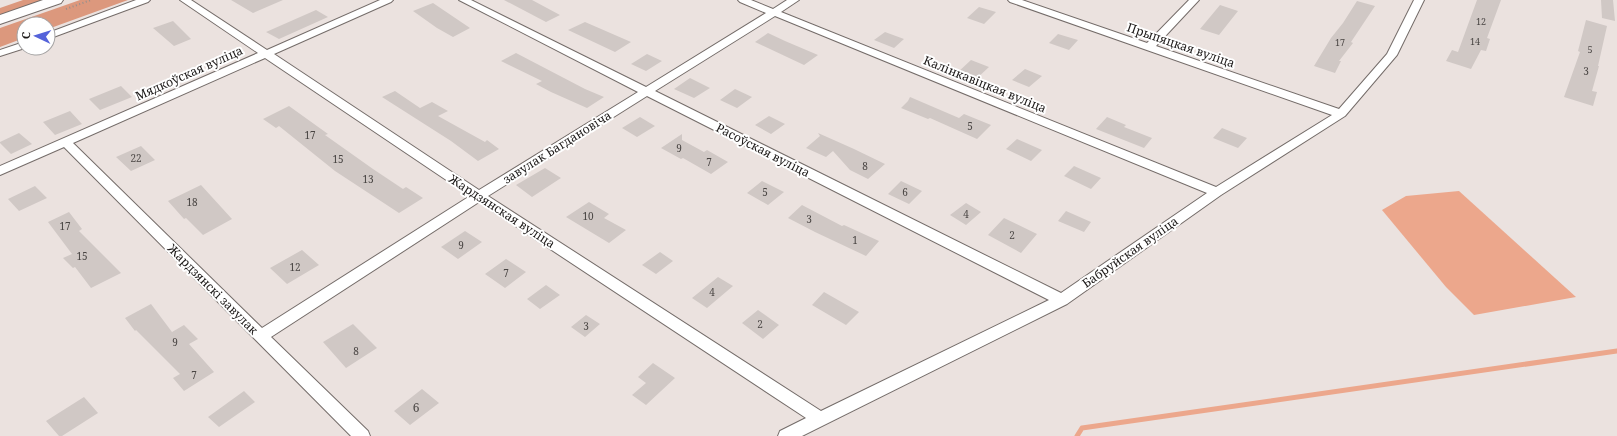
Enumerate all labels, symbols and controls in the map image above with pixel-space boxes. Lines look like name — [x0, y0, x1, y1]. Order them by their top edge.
house number: 12 — [1476, 15, 1486, 28]
north arrow — [16, 16, 56, 56]
street label: Прыпяцкая вуліца — [1125, 19, 1237, 72]
text: С — [18, 31, 33, 39]
house number: 14 — [1470, 35, 1480, 48]
house number: 17 — [1335, 36, 1345, 49]
street label: Мядкоўская вуліца — [133, 42, 246, 104]
house number: 5 — [1587, 43, 1593, 56]
street label: Калінкавіцкая вуліца — [921, 52, 1049, 116]
house number: 3 — [1583, 64, 1589, 78]
street label: завулак Багдановіча — [500, 107, 615, 187]
street label: Расоўская вуліца — [713, 119, 813, 181]
house number: 5 — [967, 119, 973, 133]
house number: 17 — [304, 128, 316, 142]
house number: 9 — [676, 141, 682, 155]
house number: 22 — [130, 151, 142, 165]
house number: 15 — [332, 152, 344, 166]
house number: 7 — [706, 155, 712, 169]
house number: 8 — [862, 159, 868, 173]
street label: Жардзянская вуліца — [445, 170, 559, 252]
house number: 13 — [362, 172, 374, 186]
house number: 5 — [762, 185, 768, 199]
house number: 6 — [902, 185, 908, 199]
house number: 18 — [186, 195, 198, 209]
house number: 4 — [963, 207, 969, 221]
house number: 10 — [582, 209, 594, 223]
house number: 3 — [806, 212, 812, 226]
street label: Бабруйская вуліца — [1079, 212, 1181, 292]
house number: 17 — [59, 219, 71, 233]
house number: 2 — [1009, 228, 1015, 242]
house number: 1 — [852, 233, 858, 247]
house number: 9 — [458, 238, 464, 252]
street label: Жардзянскі завулак — [163, 239, 263, 339]
house number: 15 — [76, 249, 88, 263]
house number: 12 — [289, 260, 301, 274]
house number: 7 — [503, 266, 509, 280]
house number: 4 — [709, 285, 715, 299]
house number: 2 — [757, 317, 763, 331]
house number: 3 — [583, 319, 589, 333]
house number: 9 — [172, 335, 178, 349]
house number: 8 — [353, 344, 359, 358]
house number: 7 — [191, 368, 197, 382]
house number: 6 — [413, 399, 420, 416]

